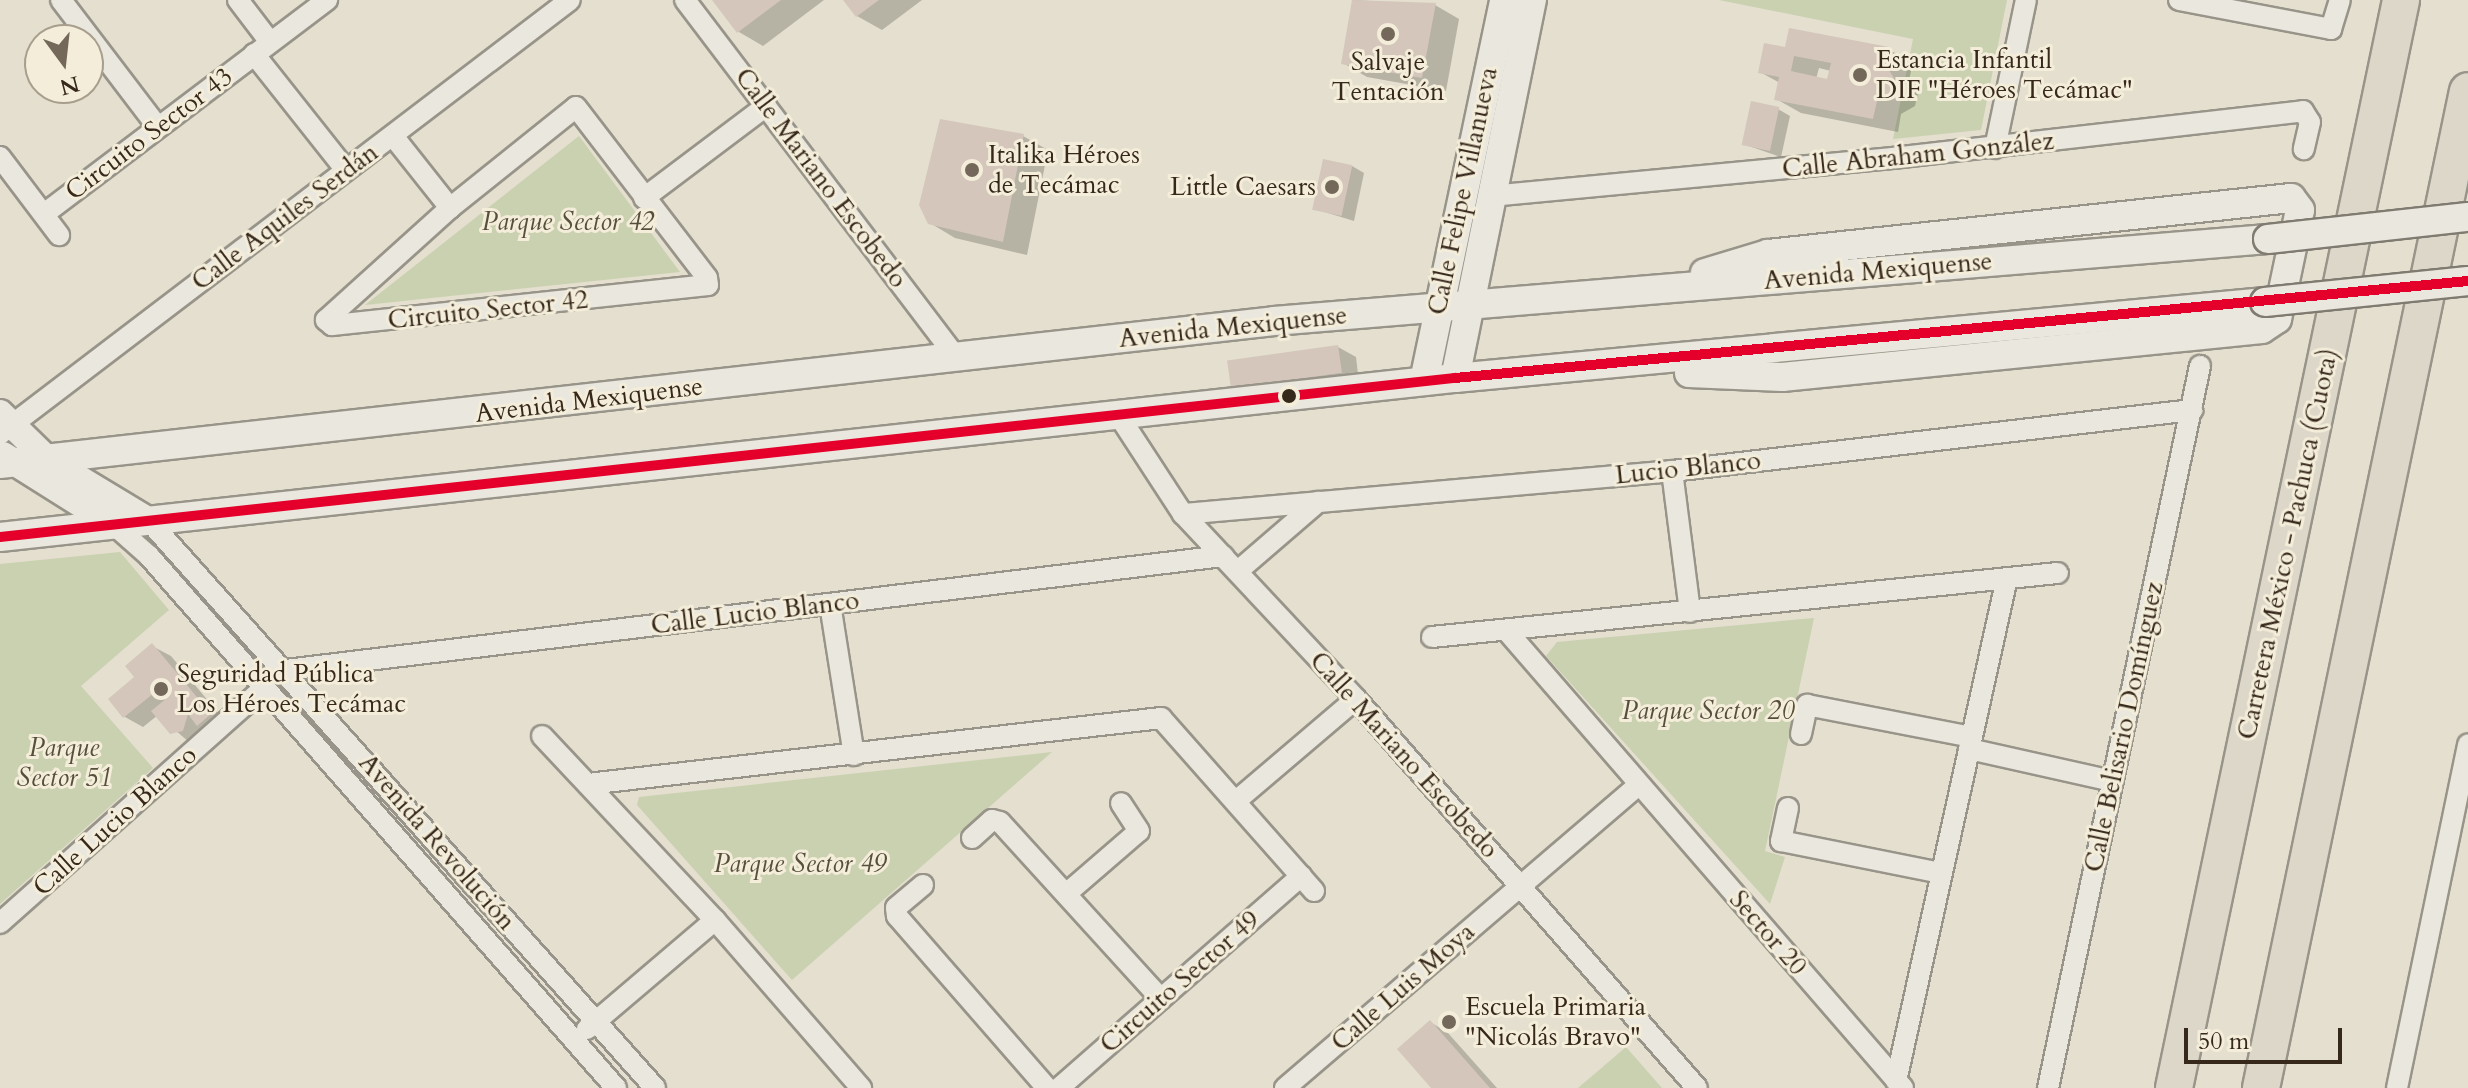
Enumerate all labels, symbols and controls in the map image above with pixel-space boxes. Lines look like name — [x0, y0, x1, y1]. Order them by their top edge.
north arrow — [24, 24, 104, 104]
marker: Salvaje Tentación — [1379, 25, 1397, 43]
place label: Estancia Infantil DIF "Héroes Tecámac" — [1876, 44, 2133, 106]
place label: Salvaje Tentación — [1331, 46, 1445, 108]
street label: Circuito Sector 43 — [59, 61, 239, 207]
street label: Calle Mariano Escobedo — [728, 62, 914, 294]
street label: Calle Felipe Villanueva — [1421, 64, 1505, 318]
marker: Estancia Infantil DIF "Héroes Tecámac" — [1851, 66, 1869, 84]
text: N — [57, 68, 83, 102]
street label: Calle Abraham González — [1781, 125, 2055, 185]
street label: Calle Aquiles Serdán — [186, 137, 384, 297]
place label: Italika Héroes de Tecámac — [988, 139, 1140, 200]
marker: Italika Héroes de Tecámac — [963, 161, 981, 179]
place label: Little Caesars — [1170, 171, 1316, 203]
marker: Little Caesars — [1323, 178, 1341, 196]
park label: Parque Sector 42 — [482, 206, 654, 238]
street label: Avenida Mexiquense — [1762, 245, 1994, 297]
street label: Circuito Sector 42 — [386, 284, 590, 336]
street label: Avenida Mexiquense — [1117, 299, 1349, 355]
street label: Carretera México - Pachuca (Cuota) — [2231, 346, 2345, 742]
street label: Avenida Mexiquense — [473, 371, 705, 429]
unlabelled marker — [1281, 388, 1297, 404]
street label: Lucio Blanco — [1614, 445, 1762, 491]
street label: Calle Belisario Domínguez — [2078, 579, 2170, 875]
street label: Calle Lucio Blanco — [649, 585, 861, 641]
street label: Calle Mariano Escobedo — [1303, 645, 1505, 865]
place label: Seguridad Pública Los Héroes Tecámac — [177, 658, 406, 720]
marker: Seguridad Pública Los Héroes Tecámac — [152, 680, 170, 698]
park label: Parque Sector 20 — [1622, 695, 1794, 727]
park label: Parque Sector 51 — [17, 732, 111, 794]
street label: Calle Lucio Blanco — [27, 739, 203, 903]
street label: Avenida Revolución — [352, 747, 522, 937]
park label: Parque Sector 49 — [714, 848, 886, 880]
street label: Sector 20 — [1723, 884, 1813, 982]
street label: Circuito Sector 49 — [1094, 904, 1266, 1060]
street label: Calle Luis Moya — [1325, 916, 1481, 1058]
place label: Escuela Primaria "Nicolás Bravo" — [1465, 991, 1646, 1052]
scale bar — [2188, 1012, 2346, 1062]
marker: Escuela Primaria "Nicolás Bravo" — [1440, 1013, 1458, 1031]
text: 50 m — [2198, 1025, 2249, 1058]

